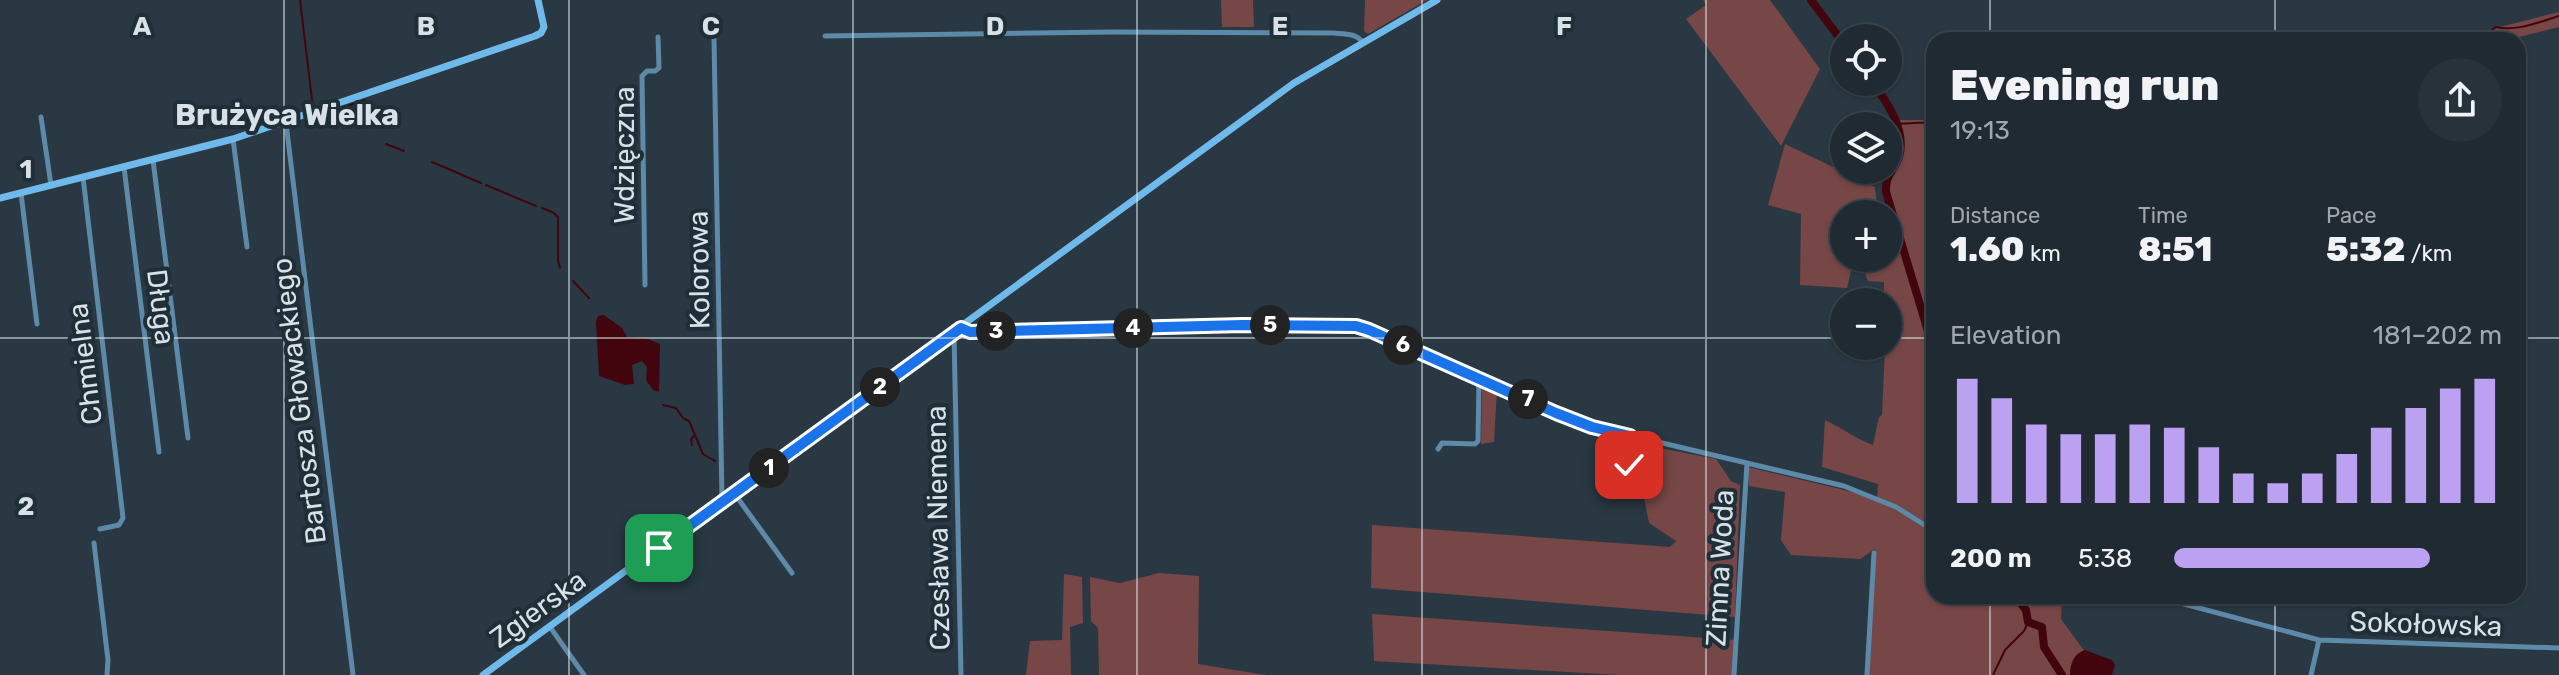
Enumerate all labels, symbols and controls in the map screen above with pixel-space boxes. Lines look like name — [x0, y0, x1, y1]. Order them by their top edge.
text: A — [133, 11, 152, 42]
text: B — [417, 11, 435, 42]
text: C — [702, 11, 720, 42]
text: D — [986, 11, 1004, 42]
text: E — [1272, 11, 1288, 42]
text: F — [1556, 11, 1572, 42]
map controls — [1830, 24, 1902, 360]
button: locate — [1830, 24, 1902, 96]
button: share — [2418, 58, 2502, 142]
text: Evening run — [1950, 59, 2219, 111]
street label: Wdzięczna — [608, 86, 641, 224]
district label: Brużyca Wielka — [175, 97, 399, 133]
button: layers — [1830, 112, 1902, 184]
text: 19:13 — [1950, 115, 2010, 146]
text: 1 — [20, 154, 32, 185]
button: + — [1830, 200, 1902, 272]
text: Distance — [1950, 202, 2040, 229]
text: Time — [2138, 202, 2188, 229]
text: Pace — [2326, 202, 2377, 229]
street label: Kolorowa — [681, 210, 717, 330]
text: 1.60 — [1950, 229, 2025, 270]
text: 8:51 — [2138, 229, 2213, 270]
text: 5:32 — [2326, 229, 2405, 270]
text: km — [2025, 240, 2061, 267]
text: /km — [2405, 240, 2452, 267]
street label: Bartosza Głowackiego — [265, 256, 333, 546]
street label: Długa — [140, 267, 182, 347]
button: − — [1830, 288, 1902, 360]
street label: Chmielna — [61, 301, 109, 427]
pin: 5 — [1250, 305, 1290, 345]
pin: 4 — [1113, 308, 1153, 348]
pin: 3 — [976, 311, 1016, 351]
text: 5 — [1263, 311, 1277, 338]
text: 4 — [1125, 314, 1141, 341]
text: 3 — [989, 317, 1003, 344]
text: Elevation — [1950, 320, 2061, 351]
text: 181–202 m — [2373, 320, 2502, 351]
pin: 6 — [1383, 325, 1423, 365]
text: 6 — [1396, 331, 1410, 358]
pin: 2 — [860, 367, 900, 407]
text: 2 — [873, 373, 887, 400]
pin: 7 — [1508, 379, 1548, 419]
text: 7 — [1522, 385, 1534, 412]
street label: Czesława Niemena — [919, 405, 957, 651]
pin — [1595, 431, 1663, 499]
icon: check — [1607, 443, 1651, 487]
pin: 1 — [749, 448, 789, 488]
text: 1 — [764, 454, 774, 481]
street label: Zimna Woda — [1699, 489, 1741, 647]
text: 2 — [18, 491, 34, 522]
pin — [625, 514, 693, 582]
icon: arrive — [637, 526, 681, 570]
text: 200 m — [1950, 543, 2032, 574]
text: 5:38 — [2078, 543, 2132, 574]
street label: Zgierska — [484, 563, 592, 655]
street label: Sokołowska — [2349, 605, 2503, 643]

